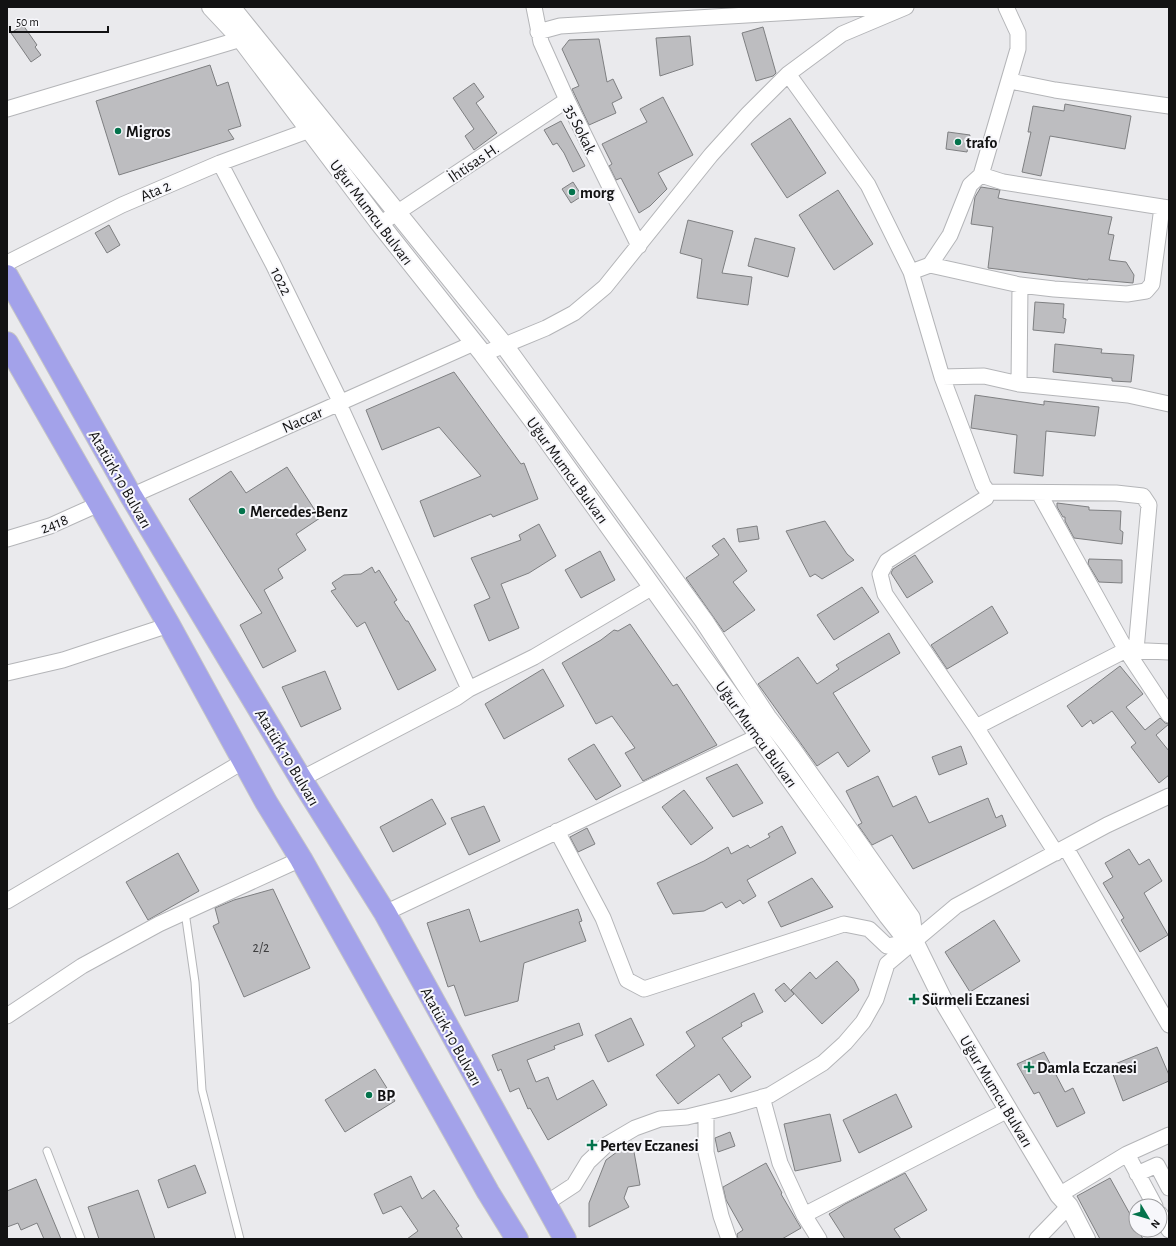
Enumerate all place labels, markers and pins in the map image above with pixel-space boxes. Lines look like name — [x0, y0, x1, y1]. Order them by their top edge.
place label: Migros — [126, 124, 171, 140]
marker: Migros — [113, 126, 123, 136]
place label: trafo — [966, 135, 997, 151]
marker: trafo — [953, 137, 963, 147]
place label: morg — [580, 185, 615, 201]
marker: morg — [567, 187, 577, 197]
place label: Mercedes-Benz — [250, 504, 348, 520]
marker: Mercedes-Benz — [237, 506, 247, 516]
place label: Sürmeli Eczanesi — [922, 992, 1030, 1008]
marker: Sürmeli Eczanesi — [909, 994, 919, 1004]
place label: Damla Eczanesi — [1037, 1060, 1137, 1076]
marker: Damla Eczanesi — [1024, 1062, 1034, 1072]
place label: BP — [377, 1088, 395, 1104]
marker: BP — [364, 1090, 374, 1100]
place label: Pertev Eczanesi — [600, 1138, 699, 1154]
marker: Pertev Eczanesi — [587, 1140, 597, 1150]

